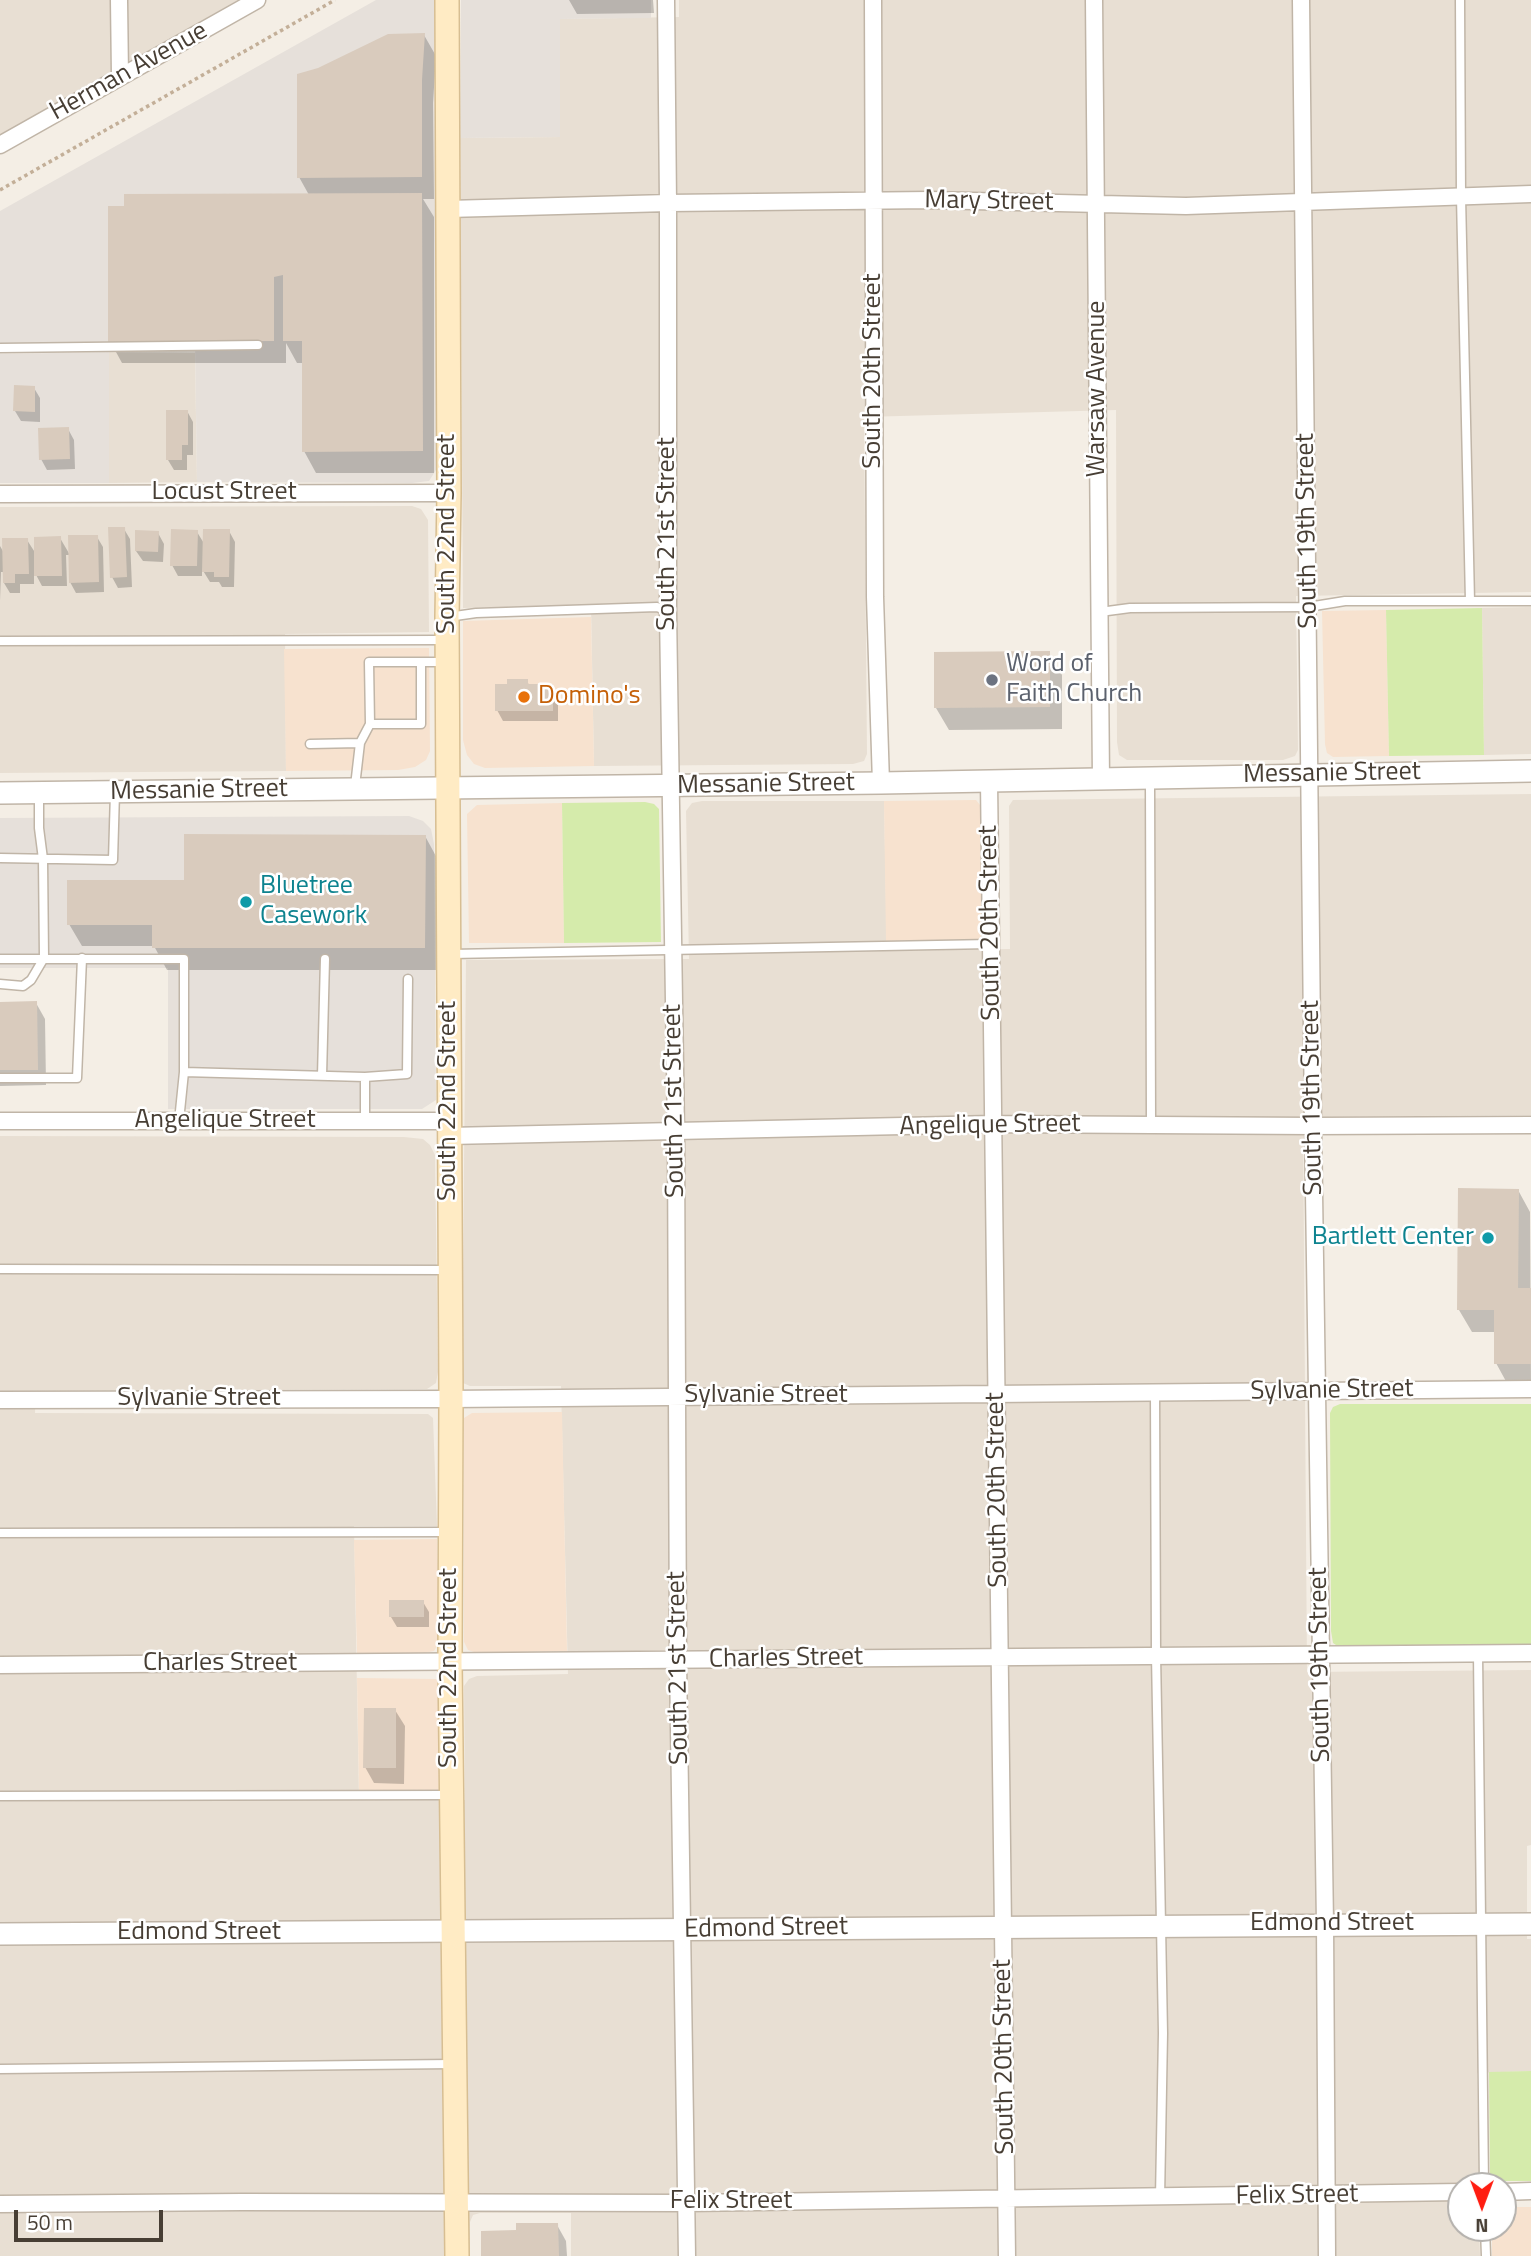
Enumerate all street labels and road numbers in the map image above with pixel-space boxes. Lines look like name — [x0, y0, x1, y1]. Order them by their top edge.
street label: Herman Avenue — [45, 16, 213, 128]
street label: Mary Street — [924, 185, 1054, 219]
street label: South 20th Street — [858, 273, 890, 469]
street label: Warsaw Avenue — [1082, 301, 1114, 477]
street label: South 19th Street — [1291, 433, 1325, 629]
street label: South 22nd Street — [432, 434, 464, 634]
street label: South 21st Street — [652, 437, 684, 631]
street label: Locust Street — [151, 477, 297, 509]
street label: Messanie Street — [1243, 757, 1421, 791]
street label: Messanie Street — [677, 768, 855, 802]
street label: Messanie Street — [110, 774, 288, 808]
street label: South 20th Street — [974, 825, 1008, 1021]
street label: South 19th Street — [1296, 1000, 1330, 1196]
street label: South 22nd Street — [433, 1001, 465, 1201]
street label: South 21st Street — [658, 1004, 692, 1198]
street label: Angelique Street — [134, 1105, 316, 1137]
street label: Angelique Street — [899, 1109, 1081, 1143]
street label: Sylvanie Street — [1250, 1374, 1414, 1408]
street label: Sylvanie Street — [684, 1380, 848, 1412]
street label: Sylvanie Street — [117, 1383, 281, 1415]
street label: South 20th Street — [981, 1392, 1015, 1588]
street label: South 19th Street — [1304, 1567, 1338, 1763]
street label: South 22nd Street — [434, 1568, 466, 1768]
street label: South 21st Street — [662, 1571, 696, 1765]
street label: Charles Street — [709, 1642, 863, 1676]
street label: Charles Street — [143, 1648, 297, 1680]
street label: Edmond Street — [1250, 1908, 1414, 1940]
street label: Edmond Street — [684, 1912, 848, 1946]
street label: Edmond Street — [117, 1917, 281, 1949]
street label: South 20th Street — [988, 1959, 1022, 2155]
street label: Felix Street — [1235, 2179, 1359, 2213]
street label: Felix Street — [670, 2186, 792, 2218]

